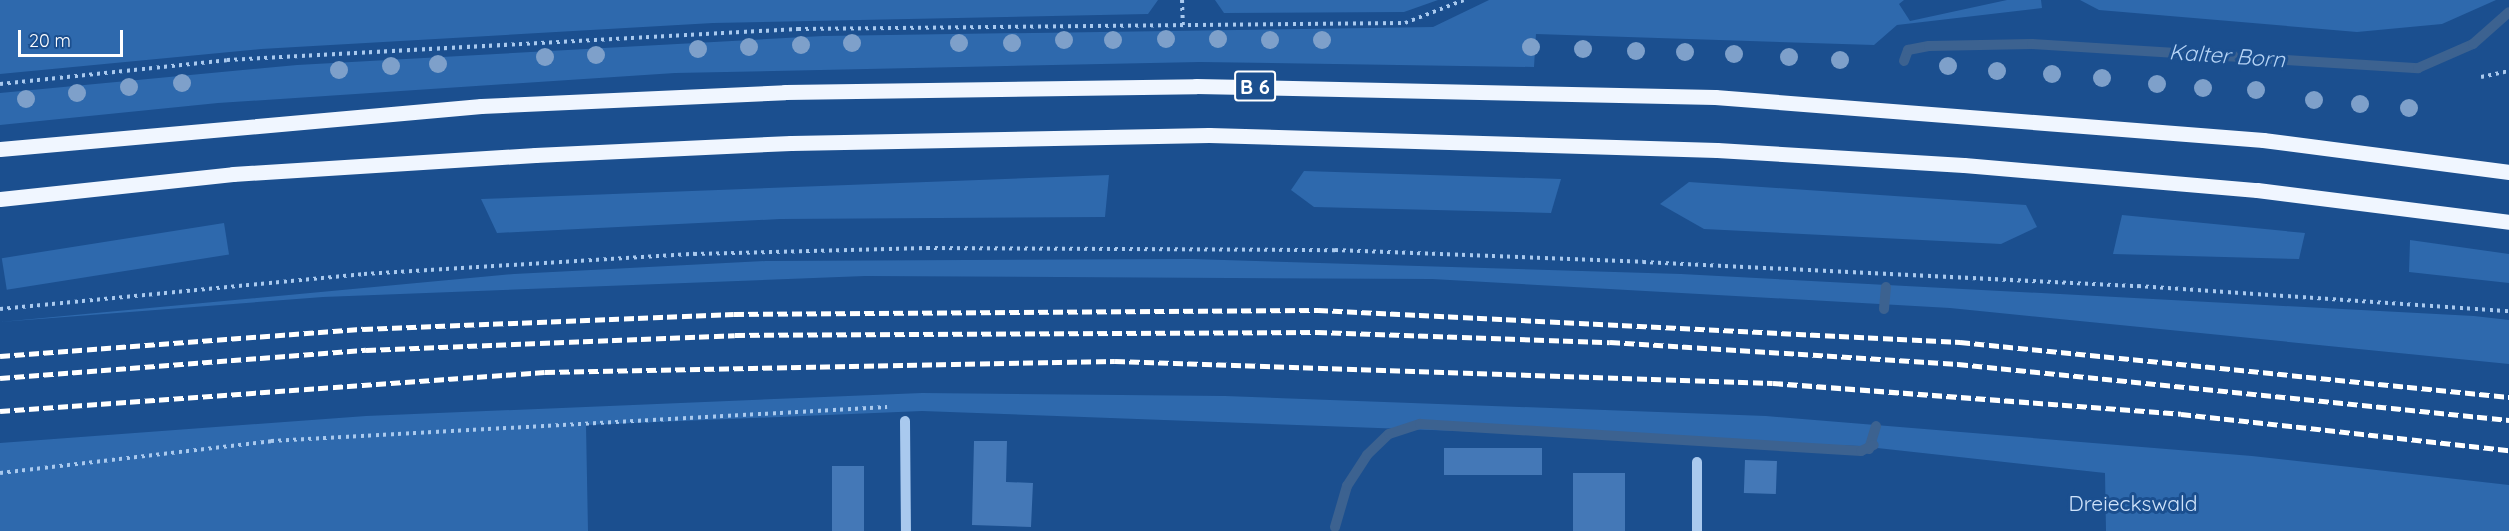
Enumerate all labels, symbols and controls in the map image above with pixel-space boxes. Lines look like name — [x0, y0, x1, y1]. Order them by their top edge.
scale bar — [21, 18, 126, 56]
text: 20 m — [29, 29, 71, 52]
water label: Kalter Born — [2168, 39, 2286, 73]
road number: B 6 — [1234, 69, 1276, 103]
park label: Dreieckswald — [2069, 490, 2197, 516]

